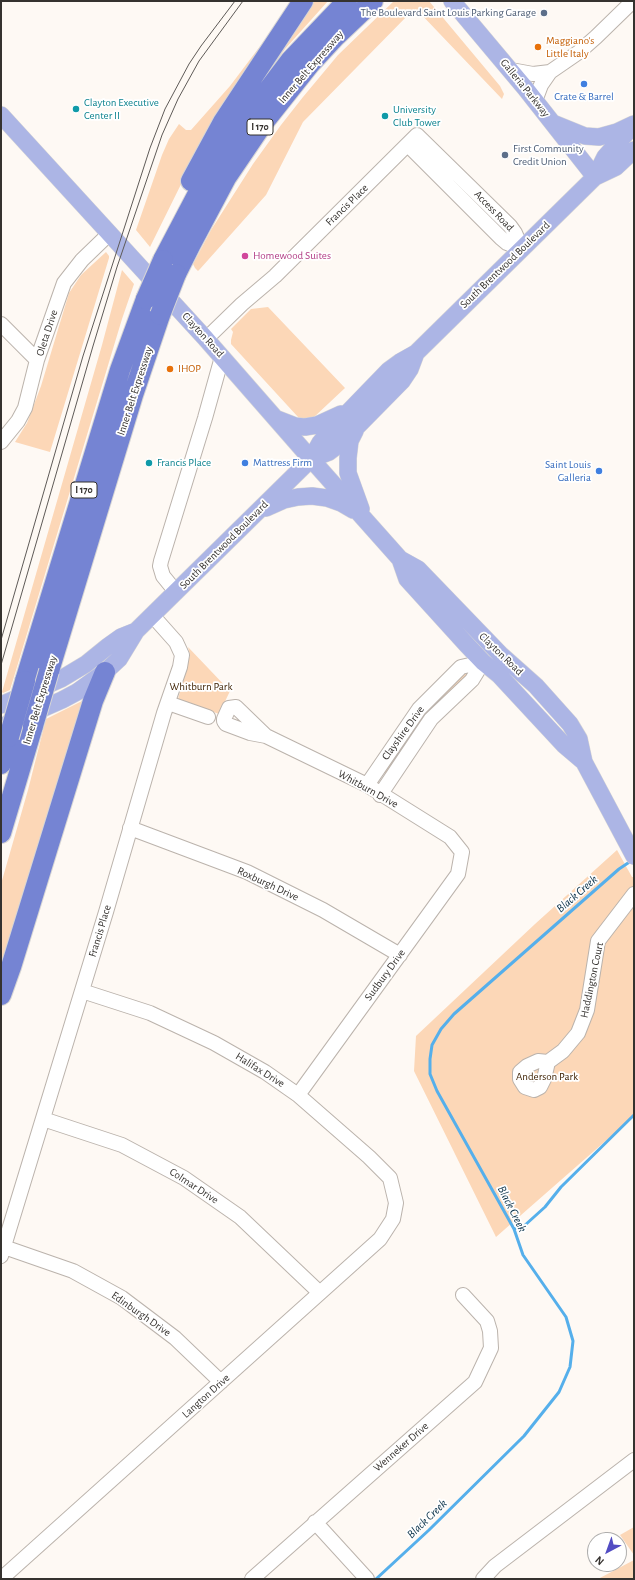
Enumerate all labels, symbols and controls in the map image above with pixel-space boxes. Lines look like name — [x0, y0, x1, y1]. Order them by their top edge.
place label: The Boulevard Saint Louis Parking Garage — [360, 6, 536, 20]
marker: The Boulevard Saint Louis Parking Garage — [539, 8, 549, 18]
street label: Inner Belt Expressway — [276, 28, 346, 106]
place label: Maggiano's Little Italy — [546, 34, 594, 60]
marker: Maggiano's Little Italy — [533, 42, 543, 52]
street label: Galleria Parkway — [498, 56, 552, 120]
marker: Crate & Barrel — [579, 79, 589, 89]
place label: Crate & Barrel — [554, 90, 614, 104]
place label: Clayton Executive Center II — [84, 96, 159, 122]
place label: University Club Tower — [393, 103, 440, 129]
marker: Clayton Executive Center II — [71, 104, 81, 114]
marker: University Club Tower — [380, 111, 390, 121]
road number: I 170 — [247, 119, 273, 135]
place label: First Community Credit Union — [513, 142, 584, 168]
marker: First Community Credit Union — [500, 150, 510, 160]
street label: Francis Place — [323, 181, 371, 229]
street label: Access Road — [471, 188, 517, 234]
street label: South Brentwood Boulevard — [457, 219, 553, 311]
place label: Homewood Suites — [253, 249, 331, 263]
marker: Homewood Suites — [240, 251, 250, 261]
street label: Oleta Drive — [33, 308, 61, 358]
street label: Clayton Road — [179, 310, 227, 360]
street label: Inner Belt Expressway — [114, 345, 156, 437]
place label: IHOP — [178, 362, 201, 376]
marker: IHOP — [165, 364, 175, 374]
place label: Francis Place — [157, 456, 211, 470]
place label: Mattress Firm — [253, 456, 312, 470]
marker: Francis Place — [144, 458, 154, 468]
marker: Mattress Firm — [240, 458, 250, 468]
place label: Saint Louis Galleria — [545, 458, 591, 484]
marker: Saint Louis Galleria — [594, 466, 604, 476]
road number: I 170 — [71, 482, 97, 498]
street label: South Brentwood Boulevard — [177, 498, 271, 592]
street label: Clayton Road — [476, 630, 526, 678]
street label: Inner Belt Expressway — [20, 654, 60, 746]
park label: Whitburn Park — [170, 680, 232, 694]
street label: Clayshire Drive — [379, 703, 427, 763]
street label: Whitburn Drive — [336, 767, 400, 811]
street label: Roxburgh Drive — [235, 864, 301, 904]
water label: Black Creek — [553, 872, 601, 916]
street label: Francis Place — [86, 903, 114, 959]
street label: Haddington Court — [578, 941, 606, 1019]
street label: Sudbury Drive — [362, 947, 408, 1003]
street label: Halifax Drive — [233, 1050, 287, 1090]
park label: Anderson Park — [516, 1070, 578, 1084]
street label: Colmar Drive — [167, 1165, 221, 1207]
water label: Black Creek — [494, 1183, 530, 1235]
street label: Edinburgh Drive — [109, 1289, 173, 1339]
street label: Langton Drive — [179, 1371, 233, 1421]
street label: Wenneker Drive — [371, 1419, 431, 1475]
water label: Black Creek — [404, 1496, 450, 1542]
north arrow — [587, 1532, 627, 1572]
text: N — [593, 1554, 606, 1567]

